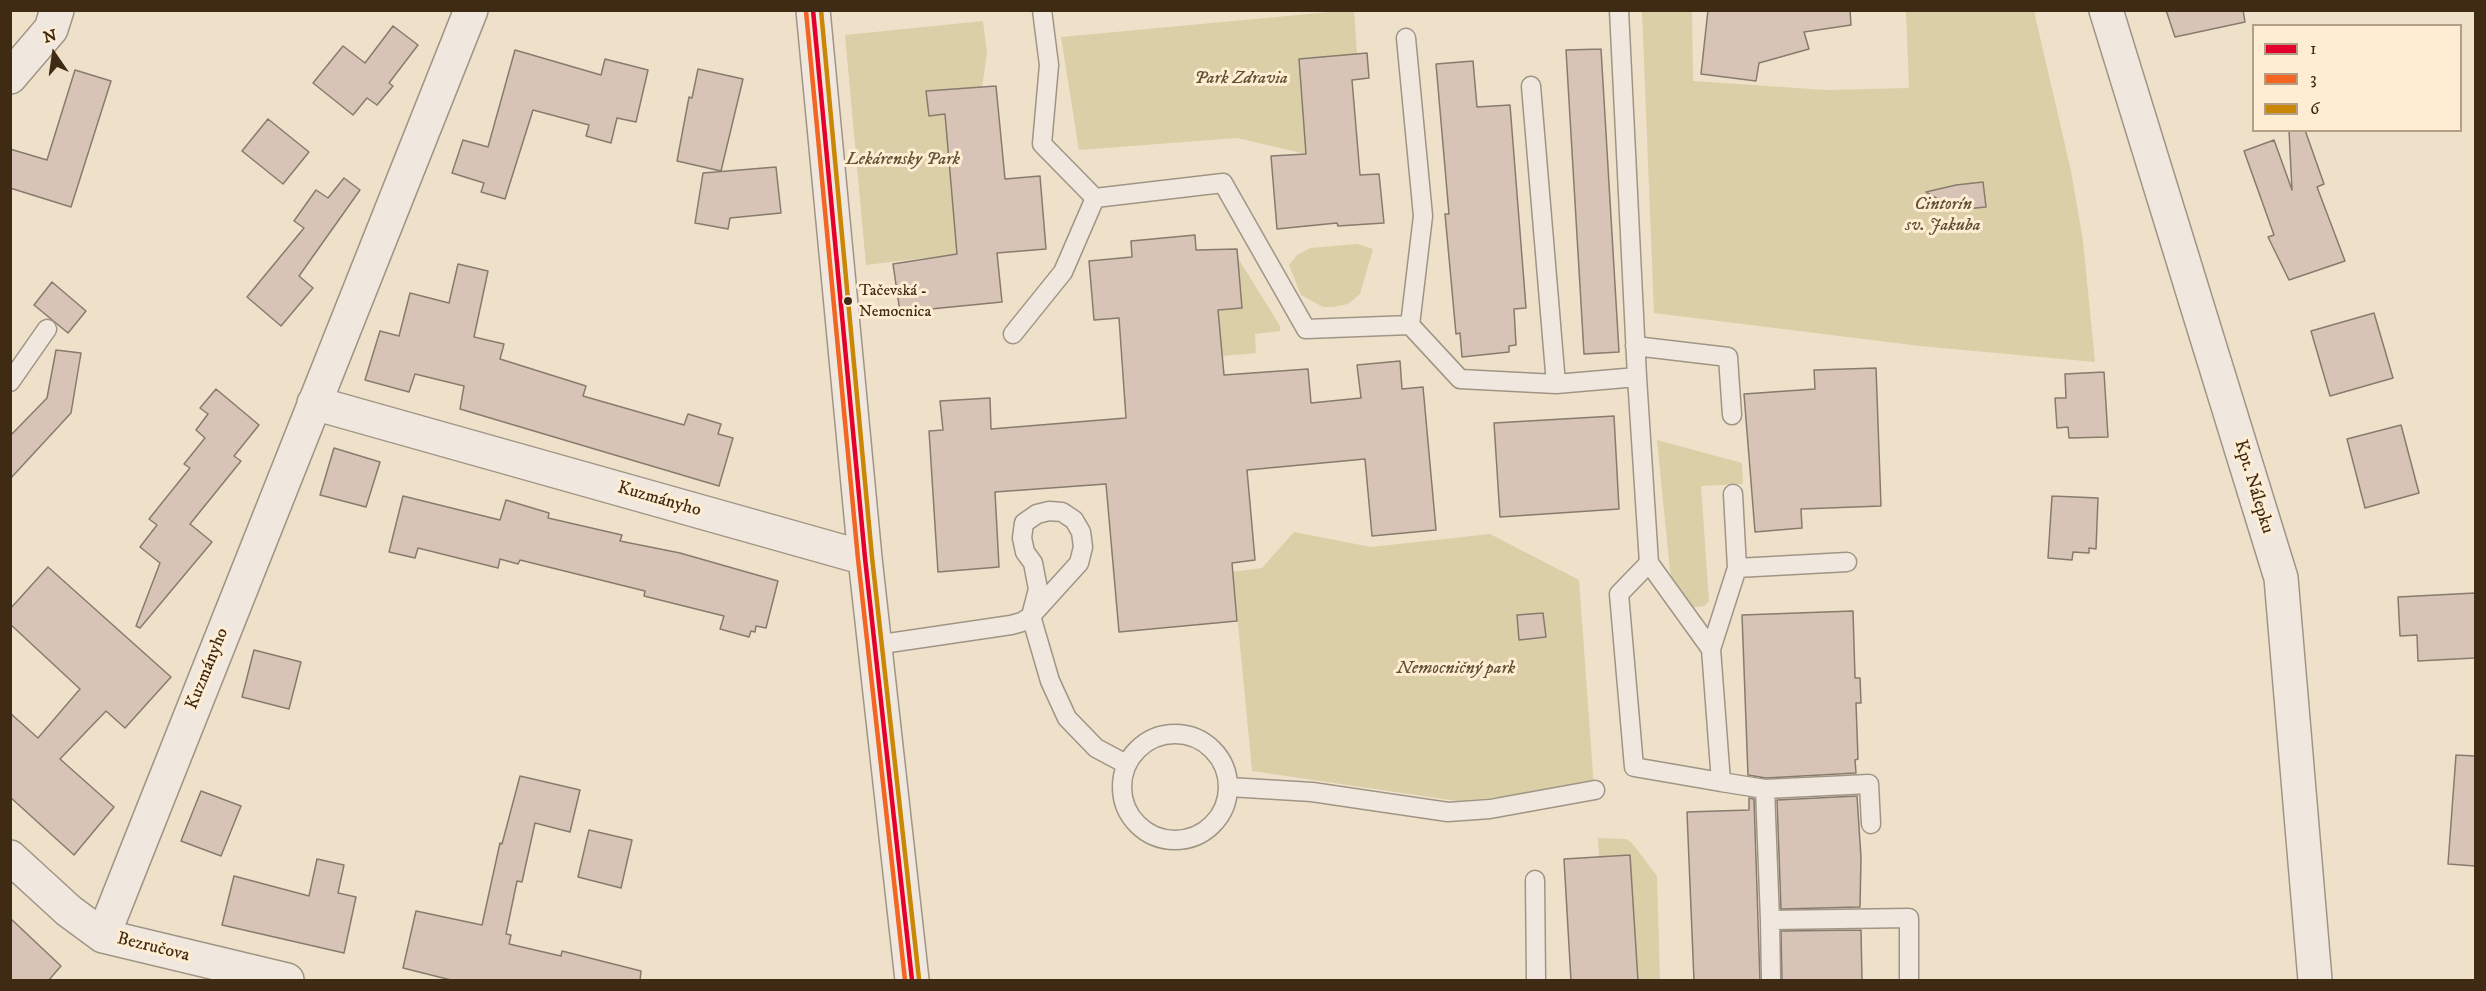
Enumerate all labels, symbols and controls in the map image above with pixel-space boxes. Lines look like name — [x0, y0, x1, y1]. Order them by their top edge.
north arrow — [24, 24, 84, 84]
legend — [2252, 24, 2462, 132]
text: N — [41, 25, 59, 48]
text: 1 — [2310, 38, 2317, 60]
park label: Park Zdravia — [1194, 68, 1288, 90]
text: 3 — [2310, 68, 2317, 90]
text: 6 — [2310, 98, 2319, 120]
park label: Lekárensky Park — [846, 149, 960, 171]
park label: Cintorín sv. Jakuba — [1906, 194, 1980, 236]
place label: Tačevská - Nemocnica — [859, 282, 931, 320]
marker: Tačevská - Nemocnica — [842, 295, 854, 307]
street label: Kpt. Nálepku — [2229, 438, 2277, 536]
street label: Kuzmányho — [615, 478, 703, 522]
street label: Kuzmányho — [182, 625, 234, 713]
park label: Nemocničný park — [1397, 658, 1515, 680]
street label: Bezručova — [114, 929, 192, 967]

